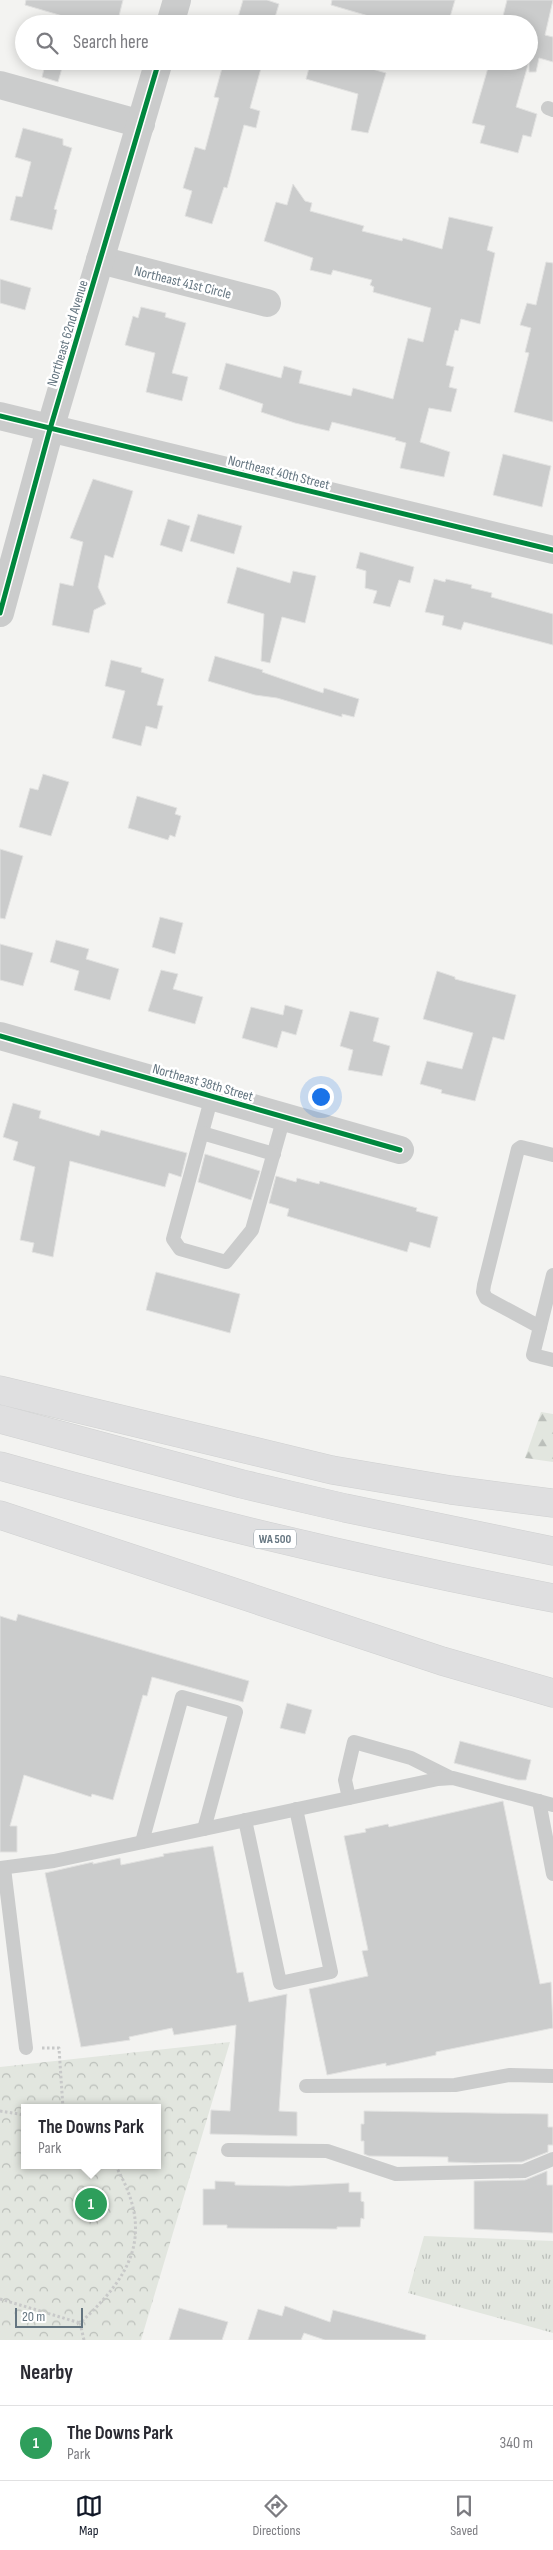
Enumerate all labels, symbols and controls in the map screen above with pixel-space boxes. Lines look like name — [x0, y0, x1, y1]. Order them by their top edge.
search box — [15, 15, 538, 70]
icon: search — [33, 29, 61, 57]
text: Search here — [73, 31, 149, 54]
street label: Northeast 41st Circle — [133, 262, 233, 303]
street label: Northeast 62nd Avenue — [43, 278, 92, 388]
street label: Northeast 40th Street — [226, 452, 331, 493]
street label: Northeast 38th Street — [151, 1060, 255, 1105]
your location — [308, 1084, 334, 1110]
road number: WA 500 — [254, 1530, 296, 1548]
popup — [21, 2104, 161, 2169]
text: The Downs Park — [38, 2116, 144, 2139]
text: Park — [38, 2139, 61, 2158]
pin: 1 — [75, 2185, 107, 2223]
scale bar — [15, 2305, 82, 2328]
text: 20 m — [22, 2308, 45, 2325]
text: Nearby — [20, 2360, 73, 2385]
text: The Downs Park — [67, 2422, 173, 2445]
text: 1 — [33, 2434, 39, 2453]
text: 340 m — [500, 2434, 533, 2453]
text: Park — [67, 2445, 90, 2464]
tab: Map — [75, 2492, 103, 2539]
tab: Directions — [252, 2492, 301, 2539]
tab: Saved — [450, 2492, 478, 2539]

